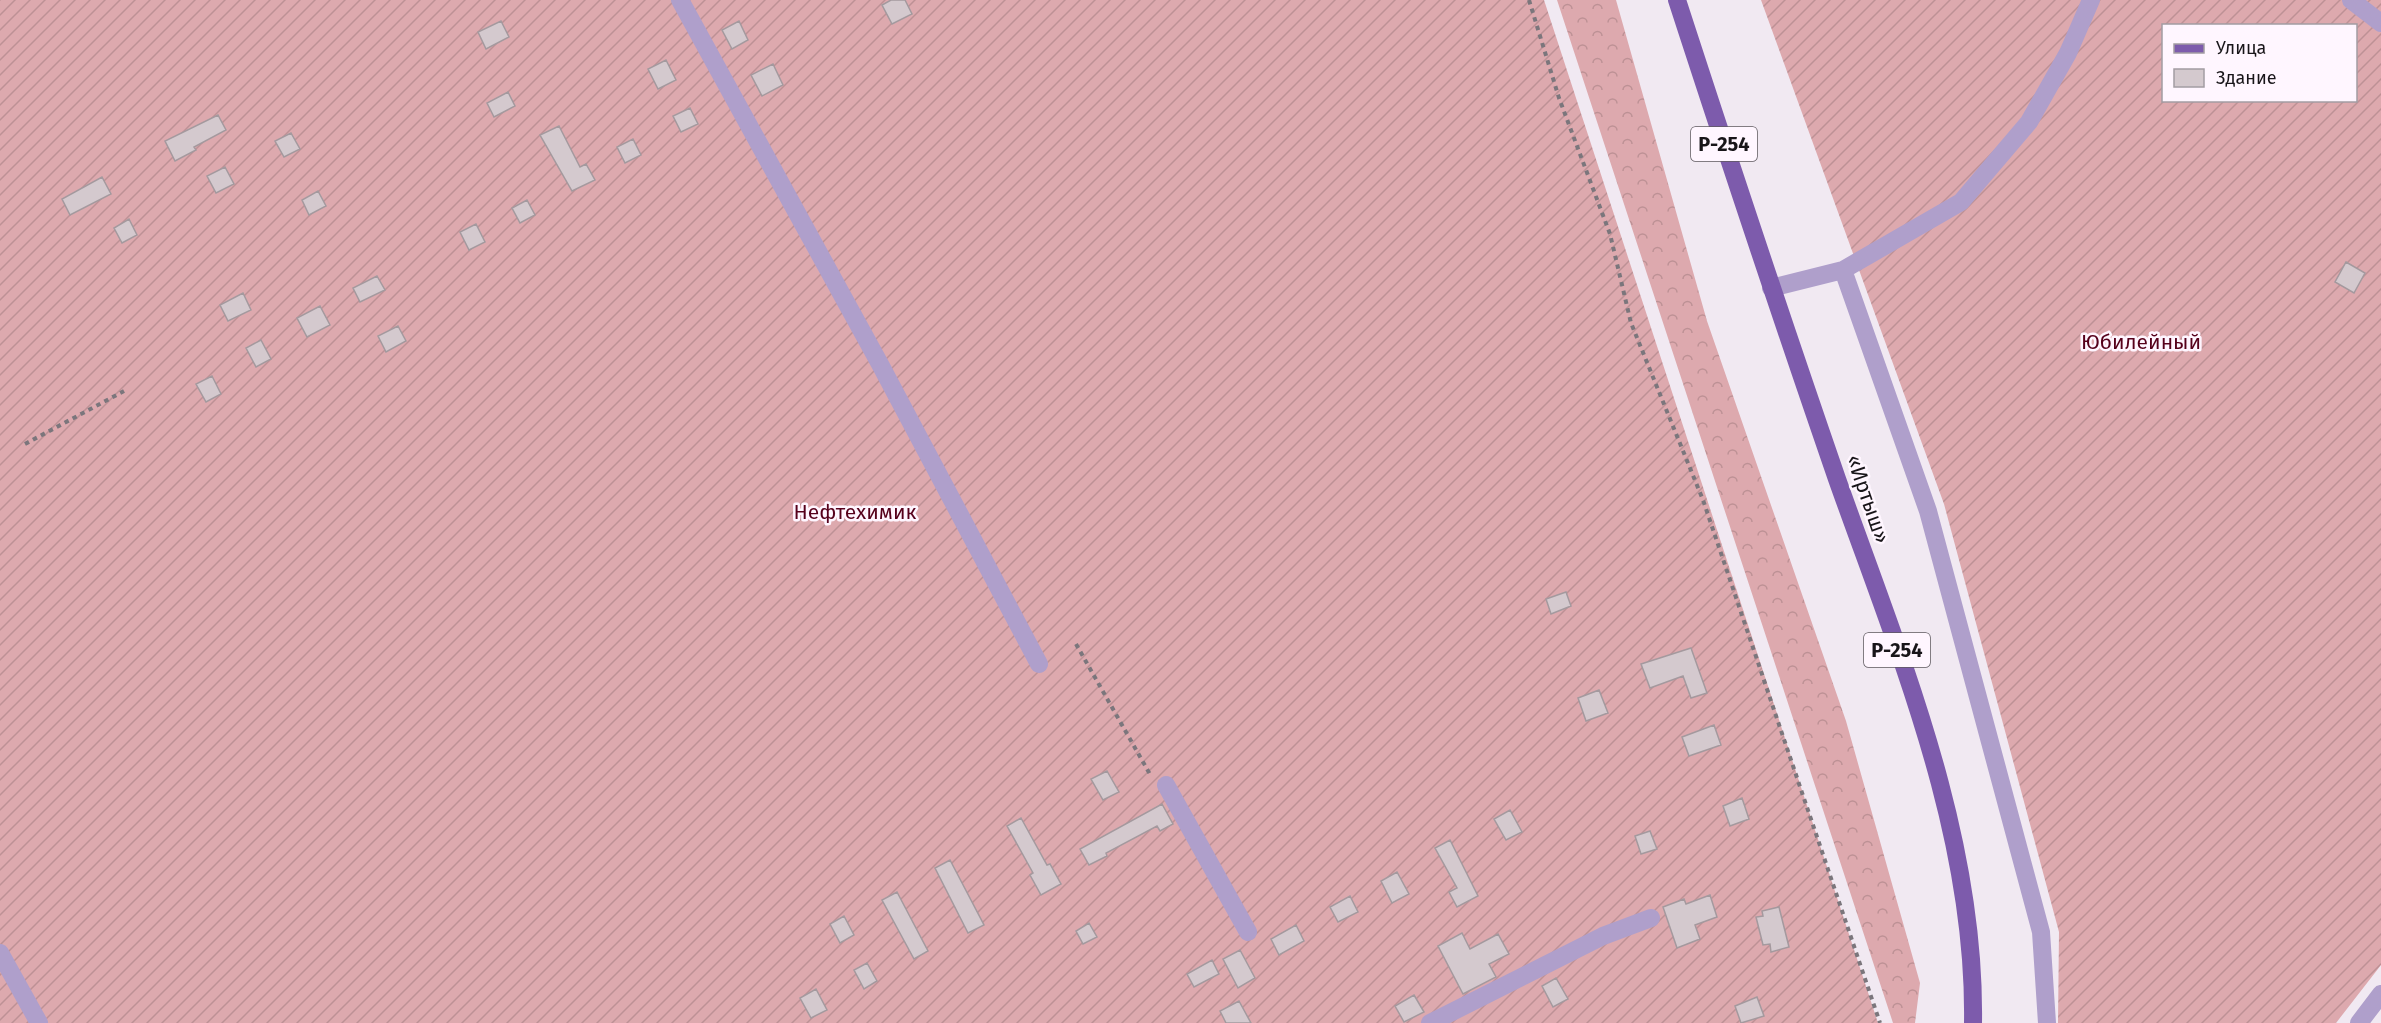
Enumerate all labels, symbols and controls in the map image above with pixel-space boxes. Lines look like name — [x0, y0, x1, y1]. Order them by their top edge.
legend — [2162, 24, 2357, 102]
text: Улица — [2216, 37, 2266, 59]
text: Здание — [2216, 67, 2277, 89]
road number: Р-254 — [1691, 127, 1757, 161]
park label: Юбилейный — [2081, 329, 2201, 355]
street label: «Иртыш» — [1841, 451, 1895, 547]
park label: Нефтехимик — [794, 499, 917, 525]
road number: Р-254 — [1864, 633, 1930, 667]

